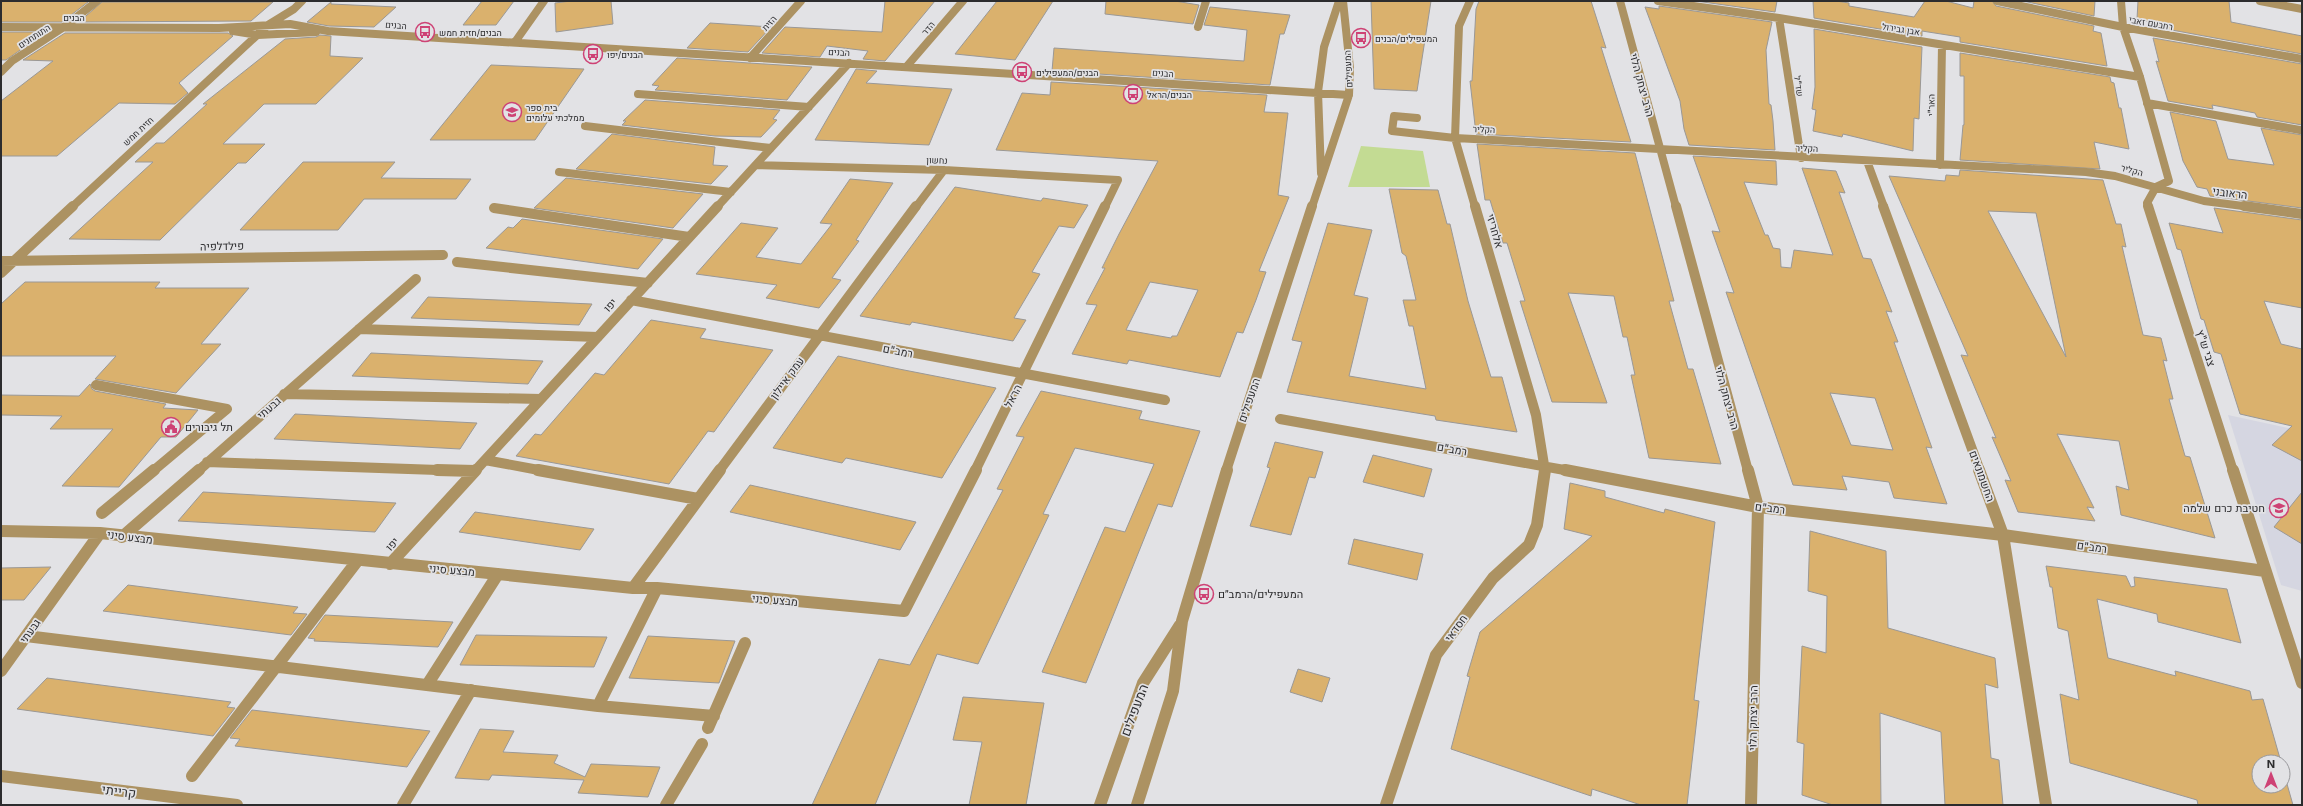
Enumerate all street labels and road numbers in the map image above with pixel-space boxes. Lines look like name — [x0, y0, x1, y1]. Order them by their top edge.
street label: הבנים — [63, 12, 85, 23]
street label: הזית — [759, 13, 779, 33]
street label: רחבעם זאבי — [2128, 14, 2174, 32]
street label: הבנים — [385, 19, 407, 31]
street label: הדר — [919, 19, 937, 37]
street label: התותחנים — [16, 21, 52, 51]
street label: אבן גבירול — [1881, 21, 1921, 37]
street label: הבנים — [828, 46, 850, 58]
street label: המעפילים — [1342, 50, 1354, 88]
street label: הרב יצחק הלוי — [1627, 52, 1657, 118]
street label: הבנים — [1152, 67, 1174, 79]
street label: שד"ל — [1792, 75, 1806, 97]
street label: האר"י — [1925, 94, 1937, 116]
street label: חזית חמש — [120, 114, 156, 148]
street label: הקליר — [1472, 123, 1496, 135]
street label: הקליר — [1795, 142, 1819, 154]
street label: נחשון — [926, 154, 948, 166]
street label: הקליר — [2120, 162, 2144, 178]
street label: הראובני — [2212, 184, 2248, 202]
street label: אלחריזי — [1483, 212, 1507, 250]
street label: פילדלפיה — [200, 239, 244, 253]
street label: יפו — [600, 295, 620, 315]
street label: צבי ש"ץ — [2193, 328, 2219, 368]
street label: רמב"ם — [882, 341, 914, 361]
street label: עמק איילון — [767, 354, 807, 402]
street label: הרב יצחק הלוי — [1712, 365, 1742, 431]
street label: המעפילים — [1235, 376, 1263, 424]
street label: הראל — [1001, 382, 1025, 410]
street label: גבעתי — [254, 394, 284, 422]
street label: רמב"ם — [1436, 439, 1468, 459]
street label: החשמונאים — [1966, 448, 1998, 504]
street label: רמב"ם — [1754, 499, 1786, 517]
street label: מבצע סיני — [106, 527, 154, 547]
street label: יפו — [382, 534, 402, 554]
street label: רמב"ם — [2076, 538, 2108, 556]
street label: מבצע סיני — [429, 561, 475, 579]
street label: מבצע סיני — [752, 591, 798, 609]
street label: חסדאי — [1442, 612, 1470, 644]
street label: גבעתי — [17, 616, 43, 646]
street label: המעפילים — [1117, 682, 1151, 738]
street label: הרב יצחק הלוי — [1745, 685, 1761, 751]
street label: קרייתי — [101, 781, 137, 801]

